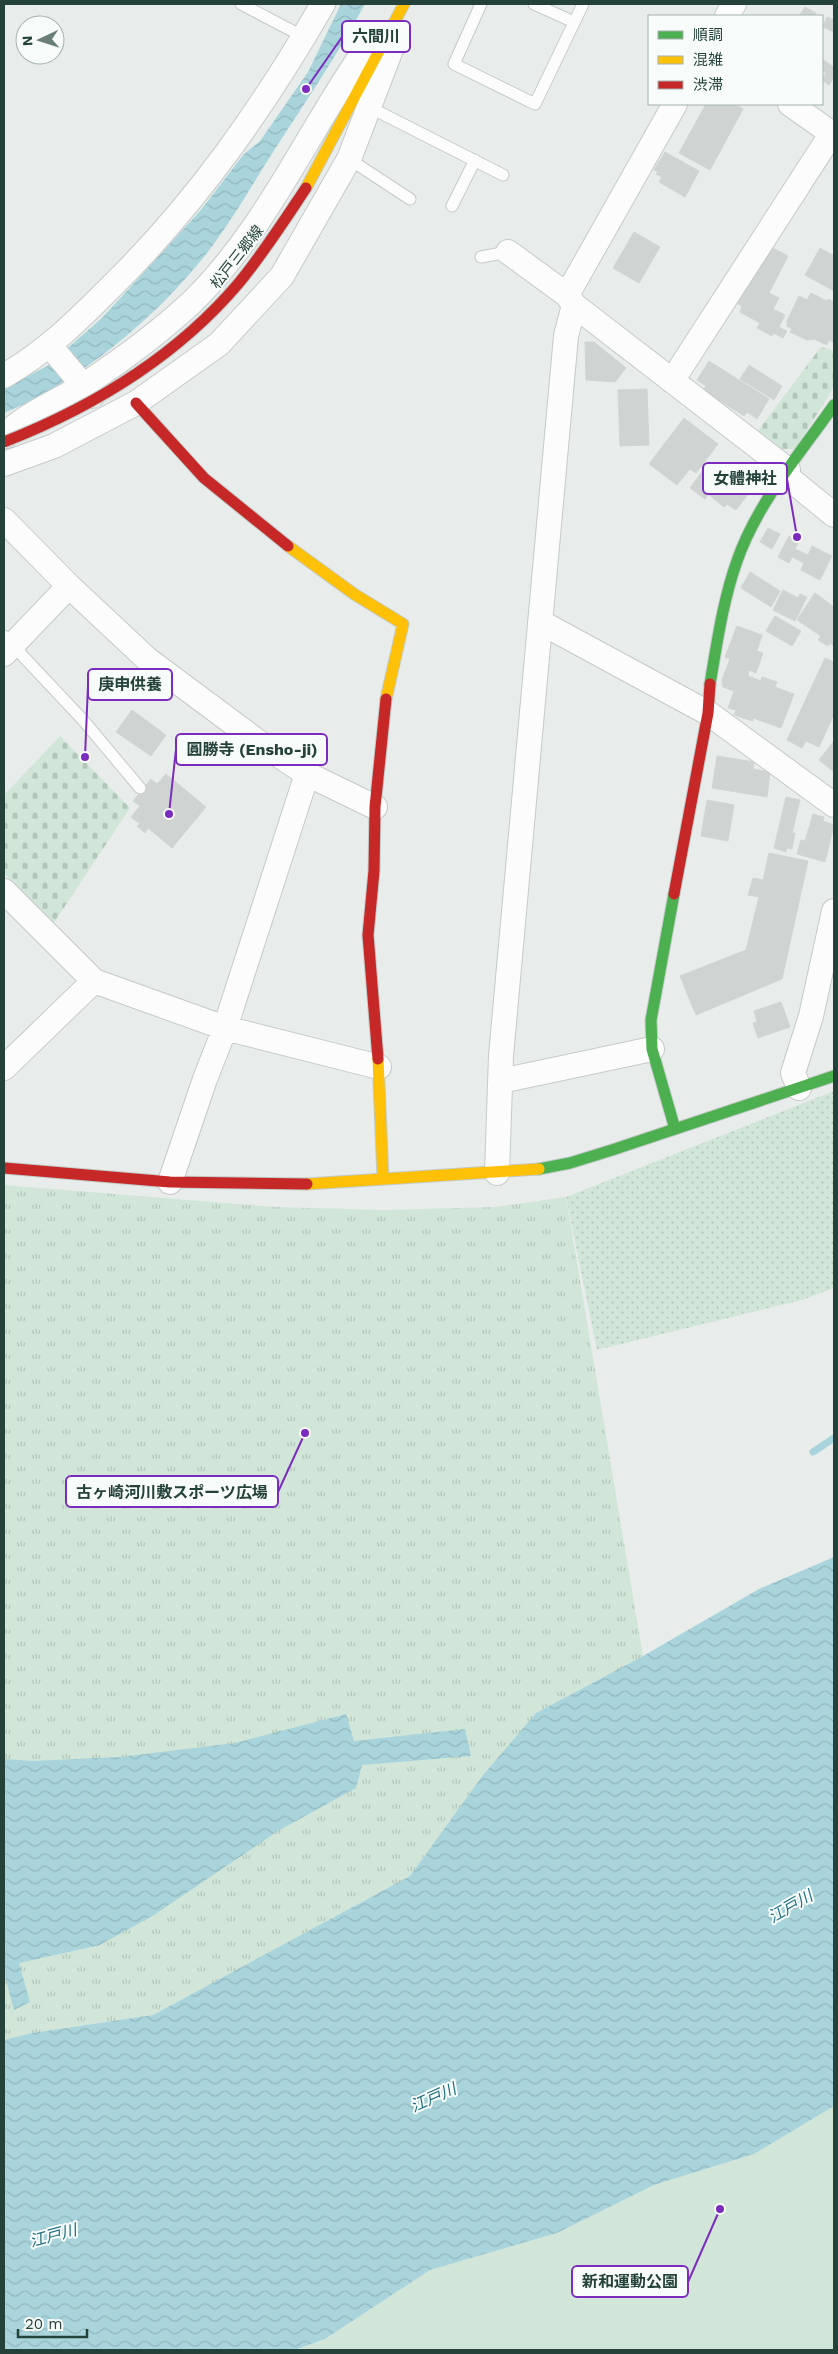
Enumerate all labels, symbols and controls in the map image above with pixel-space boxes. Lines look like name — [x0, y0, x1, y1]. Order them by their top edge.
north arrow — [15, 15, 65, 65]
legend — [648, 15, 823, 105]
callout: 六間川 — [342, 21, 410, 52]
text: 順調 — [693, 26, 723, 44]
text: 六間川 — [352, 27, 400, 46]
text: N — [19, 35, 35, 47]
text: 混雑 — [693, 51, 723, 69]
text: 渋滞 — [693, 76, 723, 94]
street label: 松戸三郷線 — [207, 222, 267, 292]
callout: 女體神社 — [703, 463, 787, 494]
text: 女體神社 — [713, 469, 777, 488]
callout: 庚申供養 — [88, 669, 172, 700]
text: 庚申供養 — [98, 675, 162, 694]
callout: 圓勝寺 (Ensho-ji) — [176, 734, 327, 765]
text: 圓勝寺 (Ensho-ji) — [187, 740, 317, 759]
callout: 古ヶ崎河川敷スポーツ広場 — [66, 1476, 278, 1507]
text: 古ヶ崎河川敷スポーツ広場 — [76, 1483, 268, 1502]
water label: 江戸川 — [765, 1885, 818, 1927]
water label: 江戸川 — [407, 2078, 461, 2116]
water label: 江戸川 — [27, 2220, 81, 2251]
callout: 新和運動公園 — [572, 2266, 688, 2297]
text: 新和運動公園 — [582, 2272, 678, 2291]
scale bar — [18, 2306, 86, 2338]
text: 20 m — [25, 2315, 63, 2333]

